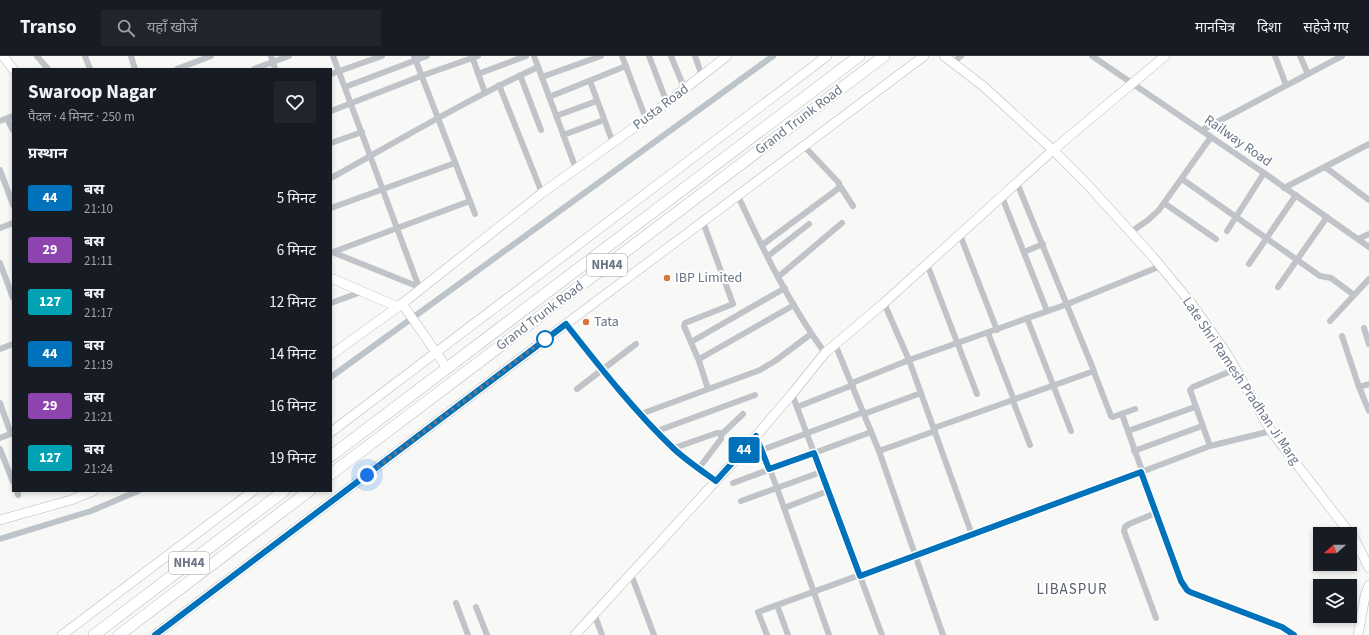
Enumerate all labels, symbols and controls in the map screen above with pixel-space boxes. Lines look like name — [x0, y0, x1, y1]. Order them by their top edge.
search box — [101, 10, 381, 46]
text: Transo — [20, 14, 77, 41]
icon: search — [115, 17, 137, 39]
text: यहाँ खोजें — [147, 17, 197, 38]
text: मानचित्र — [1195, 18, 1235, 38]
text: दिशा — [1257, 18, 1281, 38]
text: सहेजे गए — [1303, 18, 1349, 38]
text: Swaroop Nagar — [28, 79, 156, 106]
street label: Pusta Road — [629, 79, 693, 135]
street label: Grand Trunk Road — [751, 80, 847, 160]
button: heart — [274, 81, 316, 123]
text: पैदल · 4 मिनट · 250 m — [28, 108, 135, 126]
street label: Railway Road — [1200, 110, 1276, 172]
text: प्रस्थान — [28, 143, 67, 164]
text: बस — [84, 179, 104, 200]
text: 44 — [43, 188, 57, 208]
text: 5 मिनट — [277, 188, 316, 209]
text: 21:10 — [84, 200, 113, 218]
text: बस — [84, 231, 104, 252]
text: 29 — [43, 240, 57, 260]
text: 6 मिनट — [277, 240, 316, 261]
text: 21:11 — [84, 252, 113, 270]
road number: NH44 — [587, 254, 627, 276]
place label: IBP Limited — [675, 268, 742, 288]
marker: IBP Limited — [662, 273, 672, 283]
street label: Grand Trunk Road — [492, 276, 588, 356]
text: बस — [84, 283, 104, 304]
text: 127 — [39, 292, 61, 312]
text: 12 मिनट — [269, 292, 316, 313]
street label: Late Shri Ramesh Pradhan Ji Marg — [1177, 293, 1305, 469]
text: 21:17 — [84, 304, 113, 322]
place label: Tata — [594, 312, 619, 332]
marker: Tata — [581, 317, 591, 327]
unlabelled marker — [536, 330, 554, 348]
text: बस — [84, 335, 104, 356]
text: 44 — [43, 344, 57, 364]
text: 14 मिनट — [269, 344, 316, 365]
text: 21:19 — [84, 356, 113, 374]
text: बस — [84, 387, 104, 408]
text: 29 — [43, 396, 57, 416]
text: 16 मिनट — [269, 396, 316, 417]
text: 21:21 — [84, 408, 113, 426]
line badge: 44 — [726, 437, 762, 463]
text: बस — [84, 439, 104, 460]
text: 44 — [737, 440, 751, 460]
text: 127 — [39, 448, 61, 468]
text: 19 मिनट — [269, 448, 316, 469]
text: 21:24 — [84, 460, 113, 478]
your location — [357, 465, 377, 485]
north arrow — [1313, 527, 1357, 571]
map controls — [1313, 527, 1357, 623]
road number: NH44 — [169, 552, 209, 574]
district label: LIBASPUR — [1037, 579, 1107, 600]
button: layers — [1313, 579, 1357, 623]

